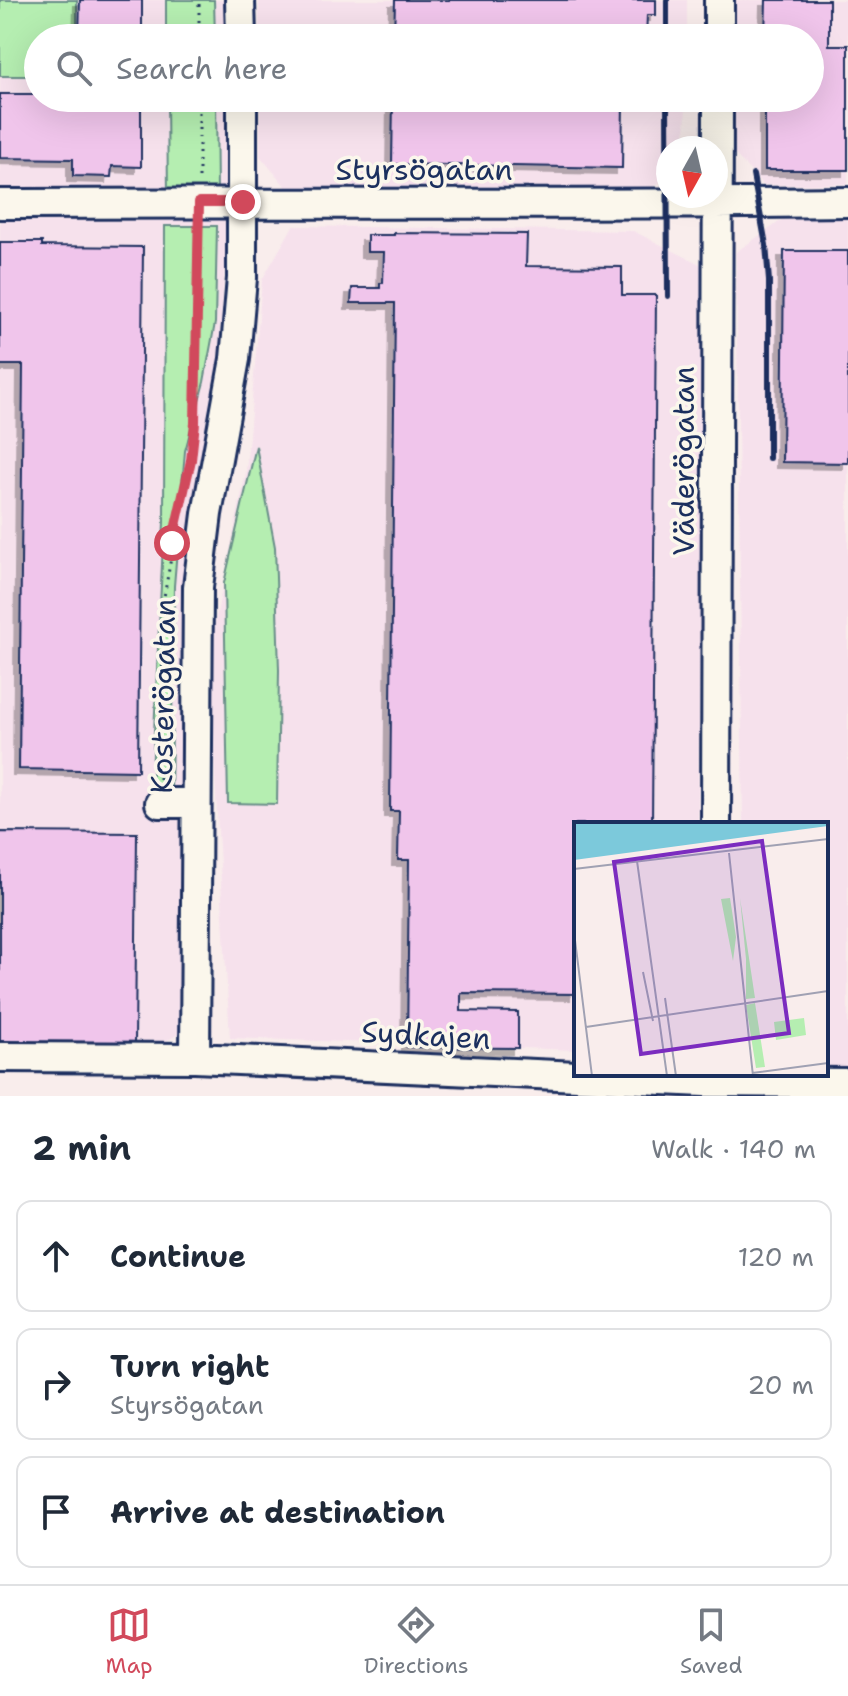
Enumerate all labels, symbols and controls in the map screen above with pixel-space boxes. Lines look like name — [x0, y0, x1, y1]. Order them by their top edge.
search box — [24, 24, 824, 112]
icon: search — [52, 46, 96, 90]
text: Search here — [116, 48, 287, 89]
north arrow — [656, 136, 728, 208]
street label: Styrsögatan — [335, 149, 513, 190]
route end — [225, 184, 261, 220]
street label: Väderögatan — [663, 366, 704, 556]
route start — [154, 525, 190, 561]
street label: Kosterögatan — [141, 598, 185, 794]
inset map — [574, 822, 828, 1076]
street label: Sydkajen — [360, 1011, 492, 1059]
text: 2 min — [32, 1125, 131, 1171]
text: Walk · 140 m — [651, 1131, 816, 1166]
icon: ahead — [34, 1234, 78, 1278]
text: Continue — [110, 1236, 246, 1277]
text: 120 m — [738, 1239, 814, 1274]
text: Turn right — [110, 1346, 269, 1387]
icon: right — [34, 1362, 78, 1406]
text: 20 m — [747, 1367, 814, 1402]
text: Styrsögatan — [110, 1387, 264, 1422]
icon: arrive — [34, 1490, 78, 1534]
text: Arrive at destination — [110, 1492, 445, 1533]
tab: Map — [106, 1603, 153, 1680]
tab: Directions — [364, 1603, 469, 1680]
tab: Saved — [680, 1603, 742, 1680]

